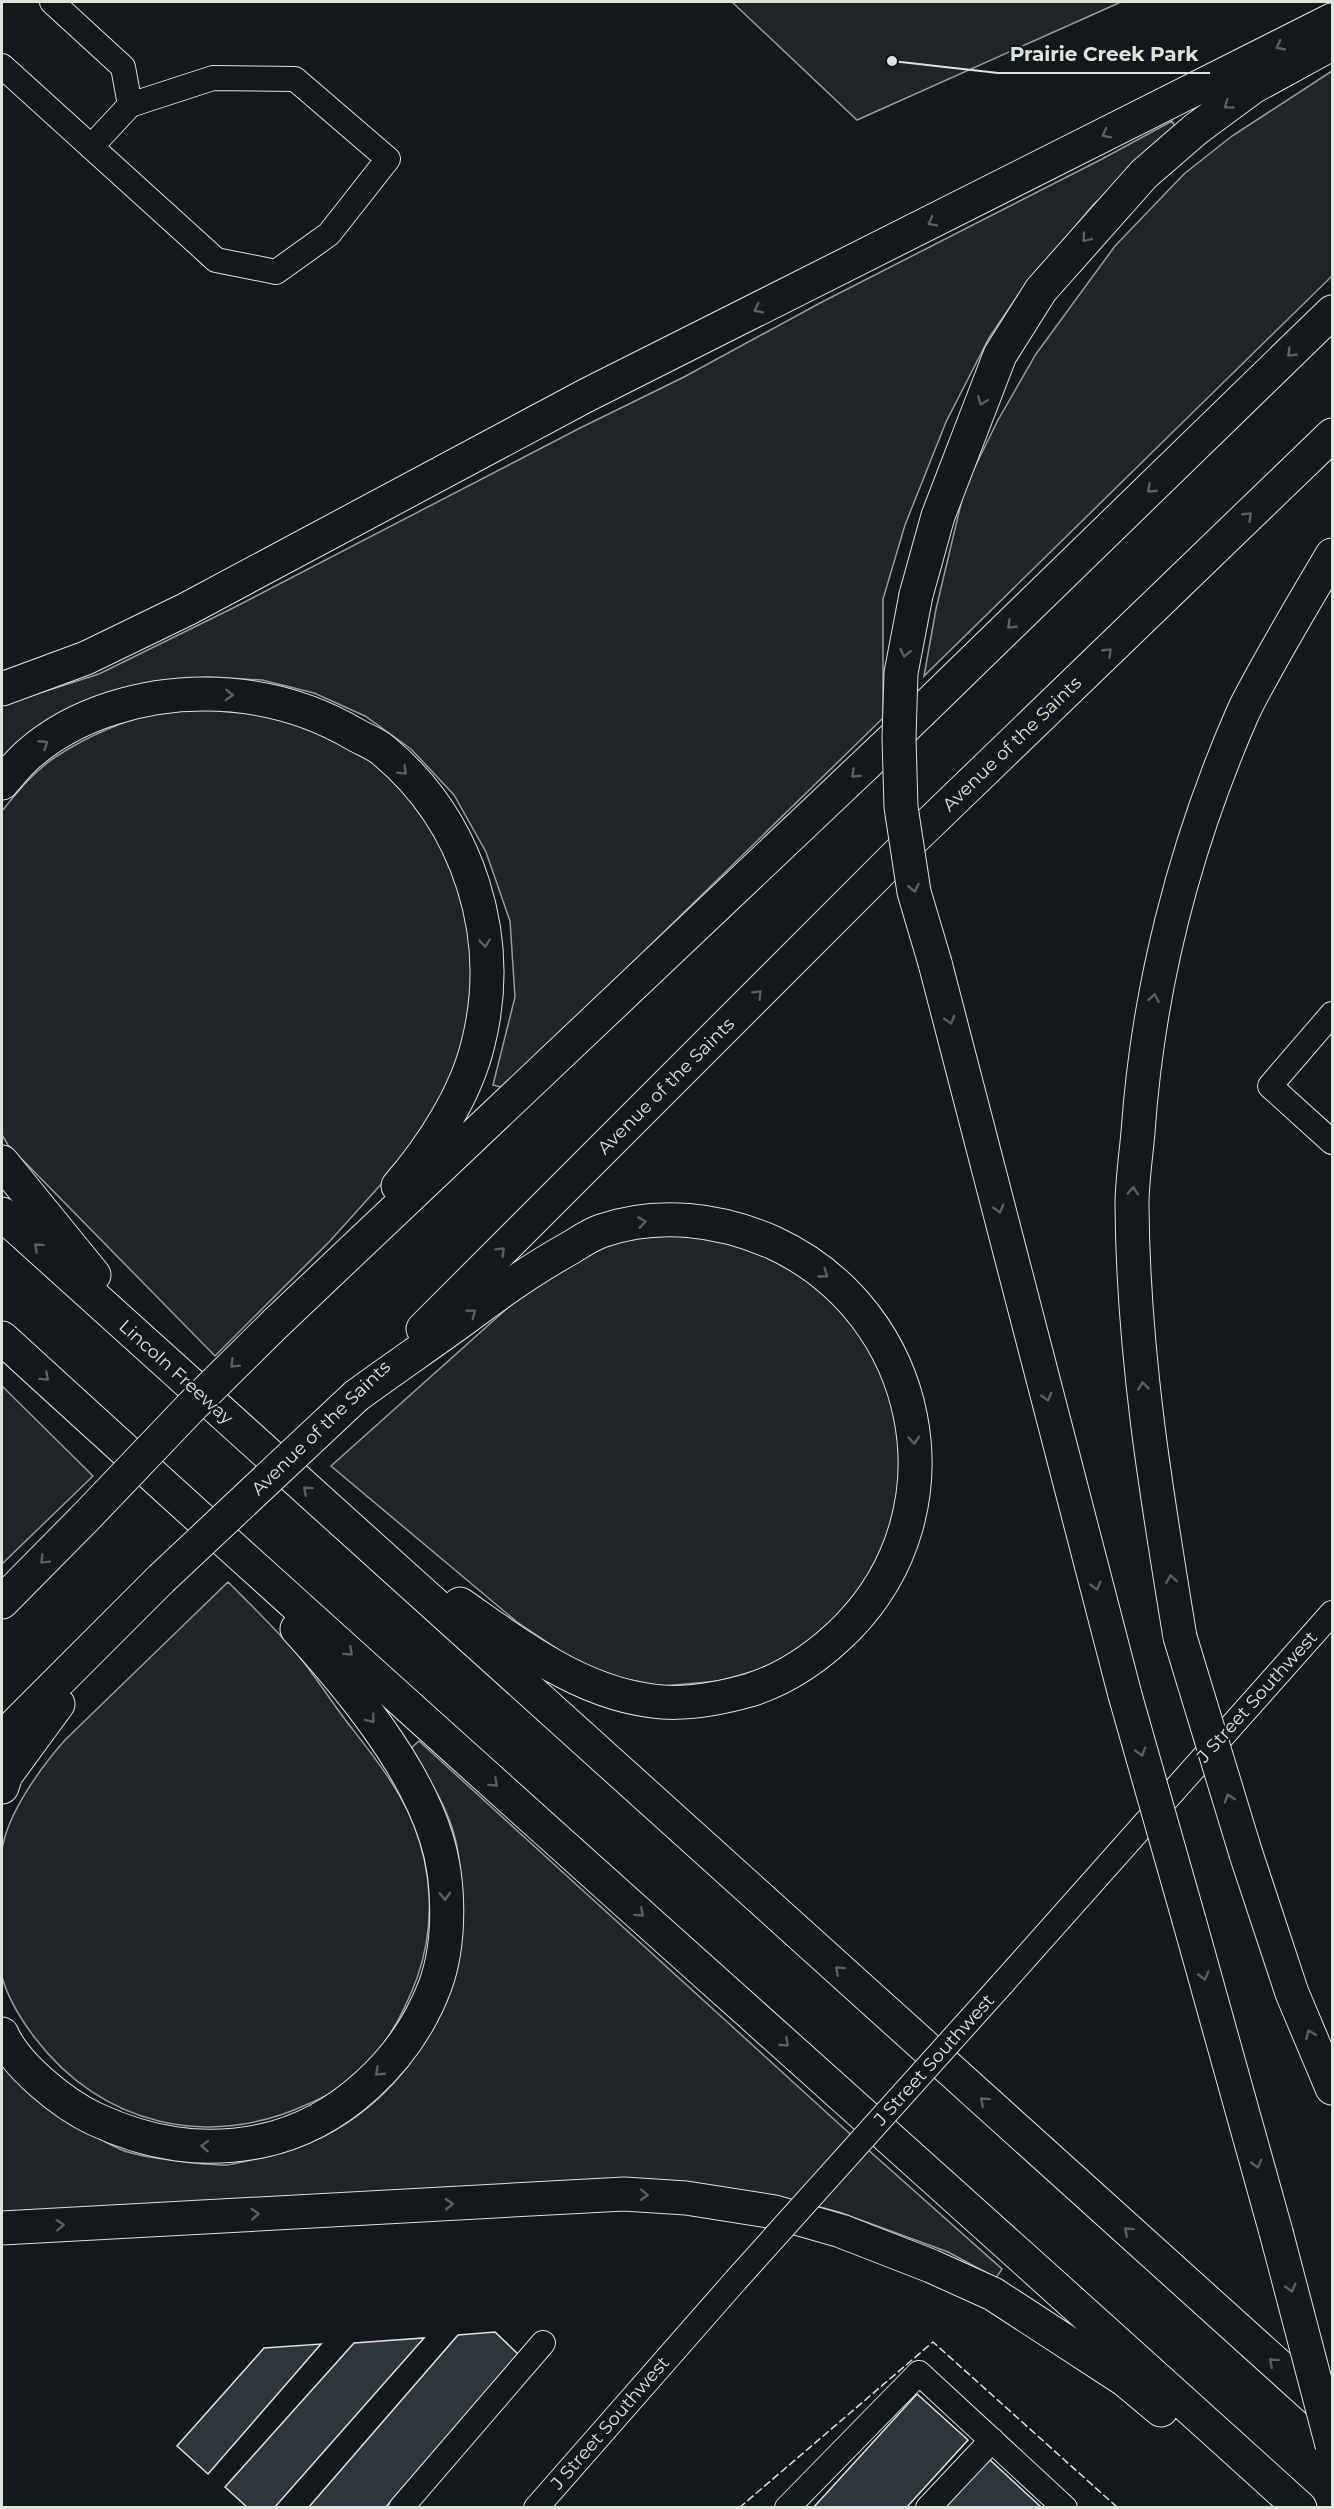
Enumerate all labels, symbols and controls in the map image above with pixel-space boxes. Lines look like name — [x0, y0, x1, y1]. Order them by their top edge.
callout: Prairie Creek Park — [998, 35, 1210, 73]
one-way arrow — [1276, 39, 1287, 50]
text: Prairie Creek Park — [1010, 42, 1199, 66]
one-way arrow — [1224, 98, 1235, 109]
one-way arrow — [1102, 127, 1113, 138]
one-way arrow — [928, 215, 939, 226]
one-way arrow — [1082, 231, 1093, 242]
one-way arrow — [753, 302, 764, 313]
one-way arrow — [1287, 345, 1298, 356]
one-way arrow — [977, 395, 990, 406]
one-way arrow — [1147, 481, 1158, 492]
one-way arrow — [1240, 513, 1251, 524]
one-way arrow — [1007, 617, 1018, 628]
one-way arrow — [899, 648, 912, 658]
one-way arrow — [1101, 648, 1111, 659]
street label: Avenue of the Saints — [938, 672, 1086, 816]
one-way arrow — [224, 688, 233, 701]
one-way arrow — [38, 739, 48, 751]
one-way arrow — [396, 764, 407, 774]
one-way arrow — [852, 767, 863, 778]
one-way arrow — [907, 883, 920, 893]
one-way arrow — [479, 938, 491, 947]
one-way arrow — [752, 990, 762, 1001]
one-way arrow — [1147, 993, 1159, 1002]
street label: Avenue of the Saints — [593, 1013, 739, 1159]
one-way arrow — [942, 1015, 955, 1025]
one-way arrow — [1126, 1187, 1139, 1196]
one-way arrow — [991, 1203, 1004, 1213]
one-way arrow — [637, 1216, 646, 1229]
one-way arrow — [34, 1243, 45, 1254]
one-way arrow — [494, 1247, 505, 1258]
one-way arrow — [817, 1267, 828, 1278]
one-way arrow — [465, 1309, 476, 1320]
street label: Lincoln Freeway — [114, 1315, 238, 1429]
street label: Avenue of the Saints — [247, 1356, 395, 1500]
one-way arrow — [231, 1357, 242, 1368]
one-way arrow — [38, 1370, 48, 1381]
one-way arrow — [1137, 1381, 1149, 1391]
one-way arrow — [1040, 1392, 1053, 1402]
one-way arrow — [907, 1436, 920, 1445]
one-way arrow — [304, 1486, 314, 1497]
one-way arrow — [40, 1552, 51, 1563]
one-way arrow — [1165, 1574, 1178, 1584]
one-way arrow — [1089, 1581, 1102, 1591]
street label: J Street Southwest — [1192, 1627, 1322, 1768]
one-way arrow — [342, 1645, 353, 1656]
one-way arrow — [364, 1712, 375, 1723]
one-way arrow — [1134, 1746, 1146, 1757]
one-way arrow — [488, 1776, 498, 1787]
one-way arrow — [1224, 1793, 1236, 1804]
one-way arrow — [439, 1891, 452, 1900]
one-way arrow — [633, 1906, 644, 1917]
one-way arrow — [835, 1966, 846, 1977]
one-way arrow — [1197, 1971, 1210, 1981]
street label: J Street Southwest — [869, 1990, 999, 2131]
one-way arrow — [1305, 2030, 1317, 2041]
one-way arrow — [778, 2036, 789, 2047]
one-way arrow — [375, 2065, 386, 2076]
one-way arrow — [980, 2097, 990, 2108]
one-way arrow — [201, 2140, 210, 2152]
one-way arrow — [1250, 2158, 1262, 2169]
one-way arrow — [640, 2189, 649, 2202]
one-way arrow — [445, 2197, 454, 2210]
one-way arrow — [250, 2208, 259, 2221]
one-way arrow — [55, 2218, 64, 2231]
one-way arrow — [1124, 2227, 1135, 2238]
one-way arrow — [1284, 2283, 1297, 2293]
street label: J Street Southwest — [546, 2352, 674, 2495]
one-way arrow — [1269, 2358, 1280, 2369]

